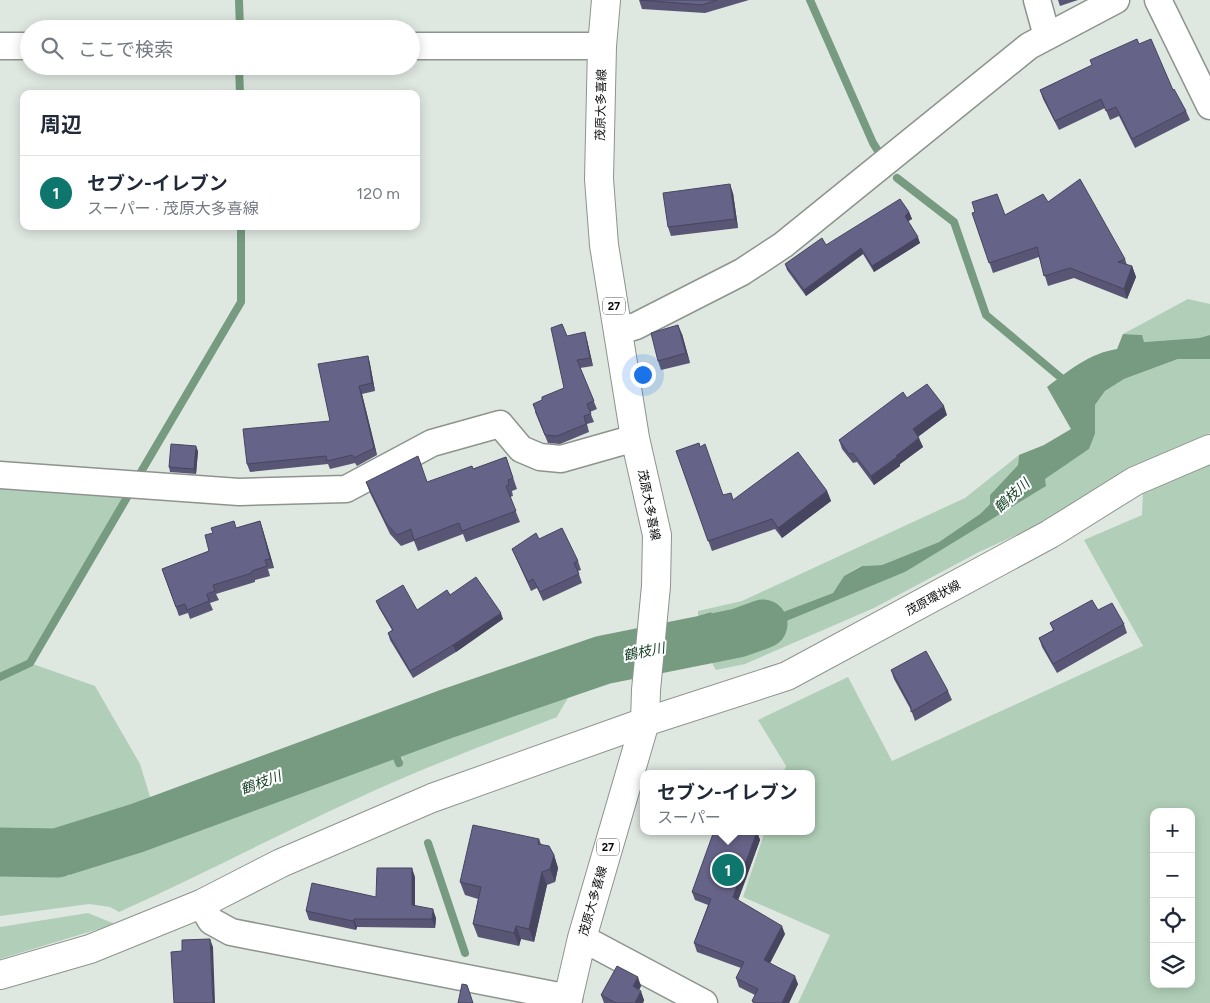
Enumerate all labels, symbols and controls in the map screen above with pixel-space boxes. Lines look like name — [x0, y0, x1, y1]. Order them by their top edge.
search box — [20, 20, 420, 75]
icon: search — [38, 34, 66, 62]
text: ここで検索 — [78, 38, 173, 61]
street label: 茂原大多喜線 — [593, 69, 609, 141]
text: 周辺 — [40, 112, 82, 137]
text: セブン-イレブン — [87, 172, 228, 195]
text: 1 — [53, 184, 59, 203]
text: 120 m — [357, 184, 400, 203]
text: スーパー · 茂原大多喜線 — [87, 199, 259, 218]
road number: 27 — [603, 298, 625, 314]
your location — [630, 362, 656, 388]
street label: 茂原大多喜線 — [635, 468, 663, 542]
water label: 鶴枝川 — [991, 474, 1035, 517]
street label: 茂原環状線 — [903, 578, 963, 618]
water label: 鶴枝川 — [622, 639, 668, 664]
water label: 鶴枝川 — [238, 767, 286, 798]
popup — [640, 770, 815, 835]
text: セブン-イレブン — [657, 781, 798, 804]
text: スーパー — [657, 808, 721, 827]
map controls — [1150, 808, 1195, 988]
button: + — [1150, 808, 1195, 853]
road number: 27 — [597, 839, 619, 856]
pin: 1 — [712, 851, 744, 889]
button: − — [1150, 853, 1195, 898]
street label: 茂原大多喜線 — [576, 864, 610, 938]
button: locate — [1150, 898, 1195, 943]
button: layers — [1150, 943, 1195, 988]

